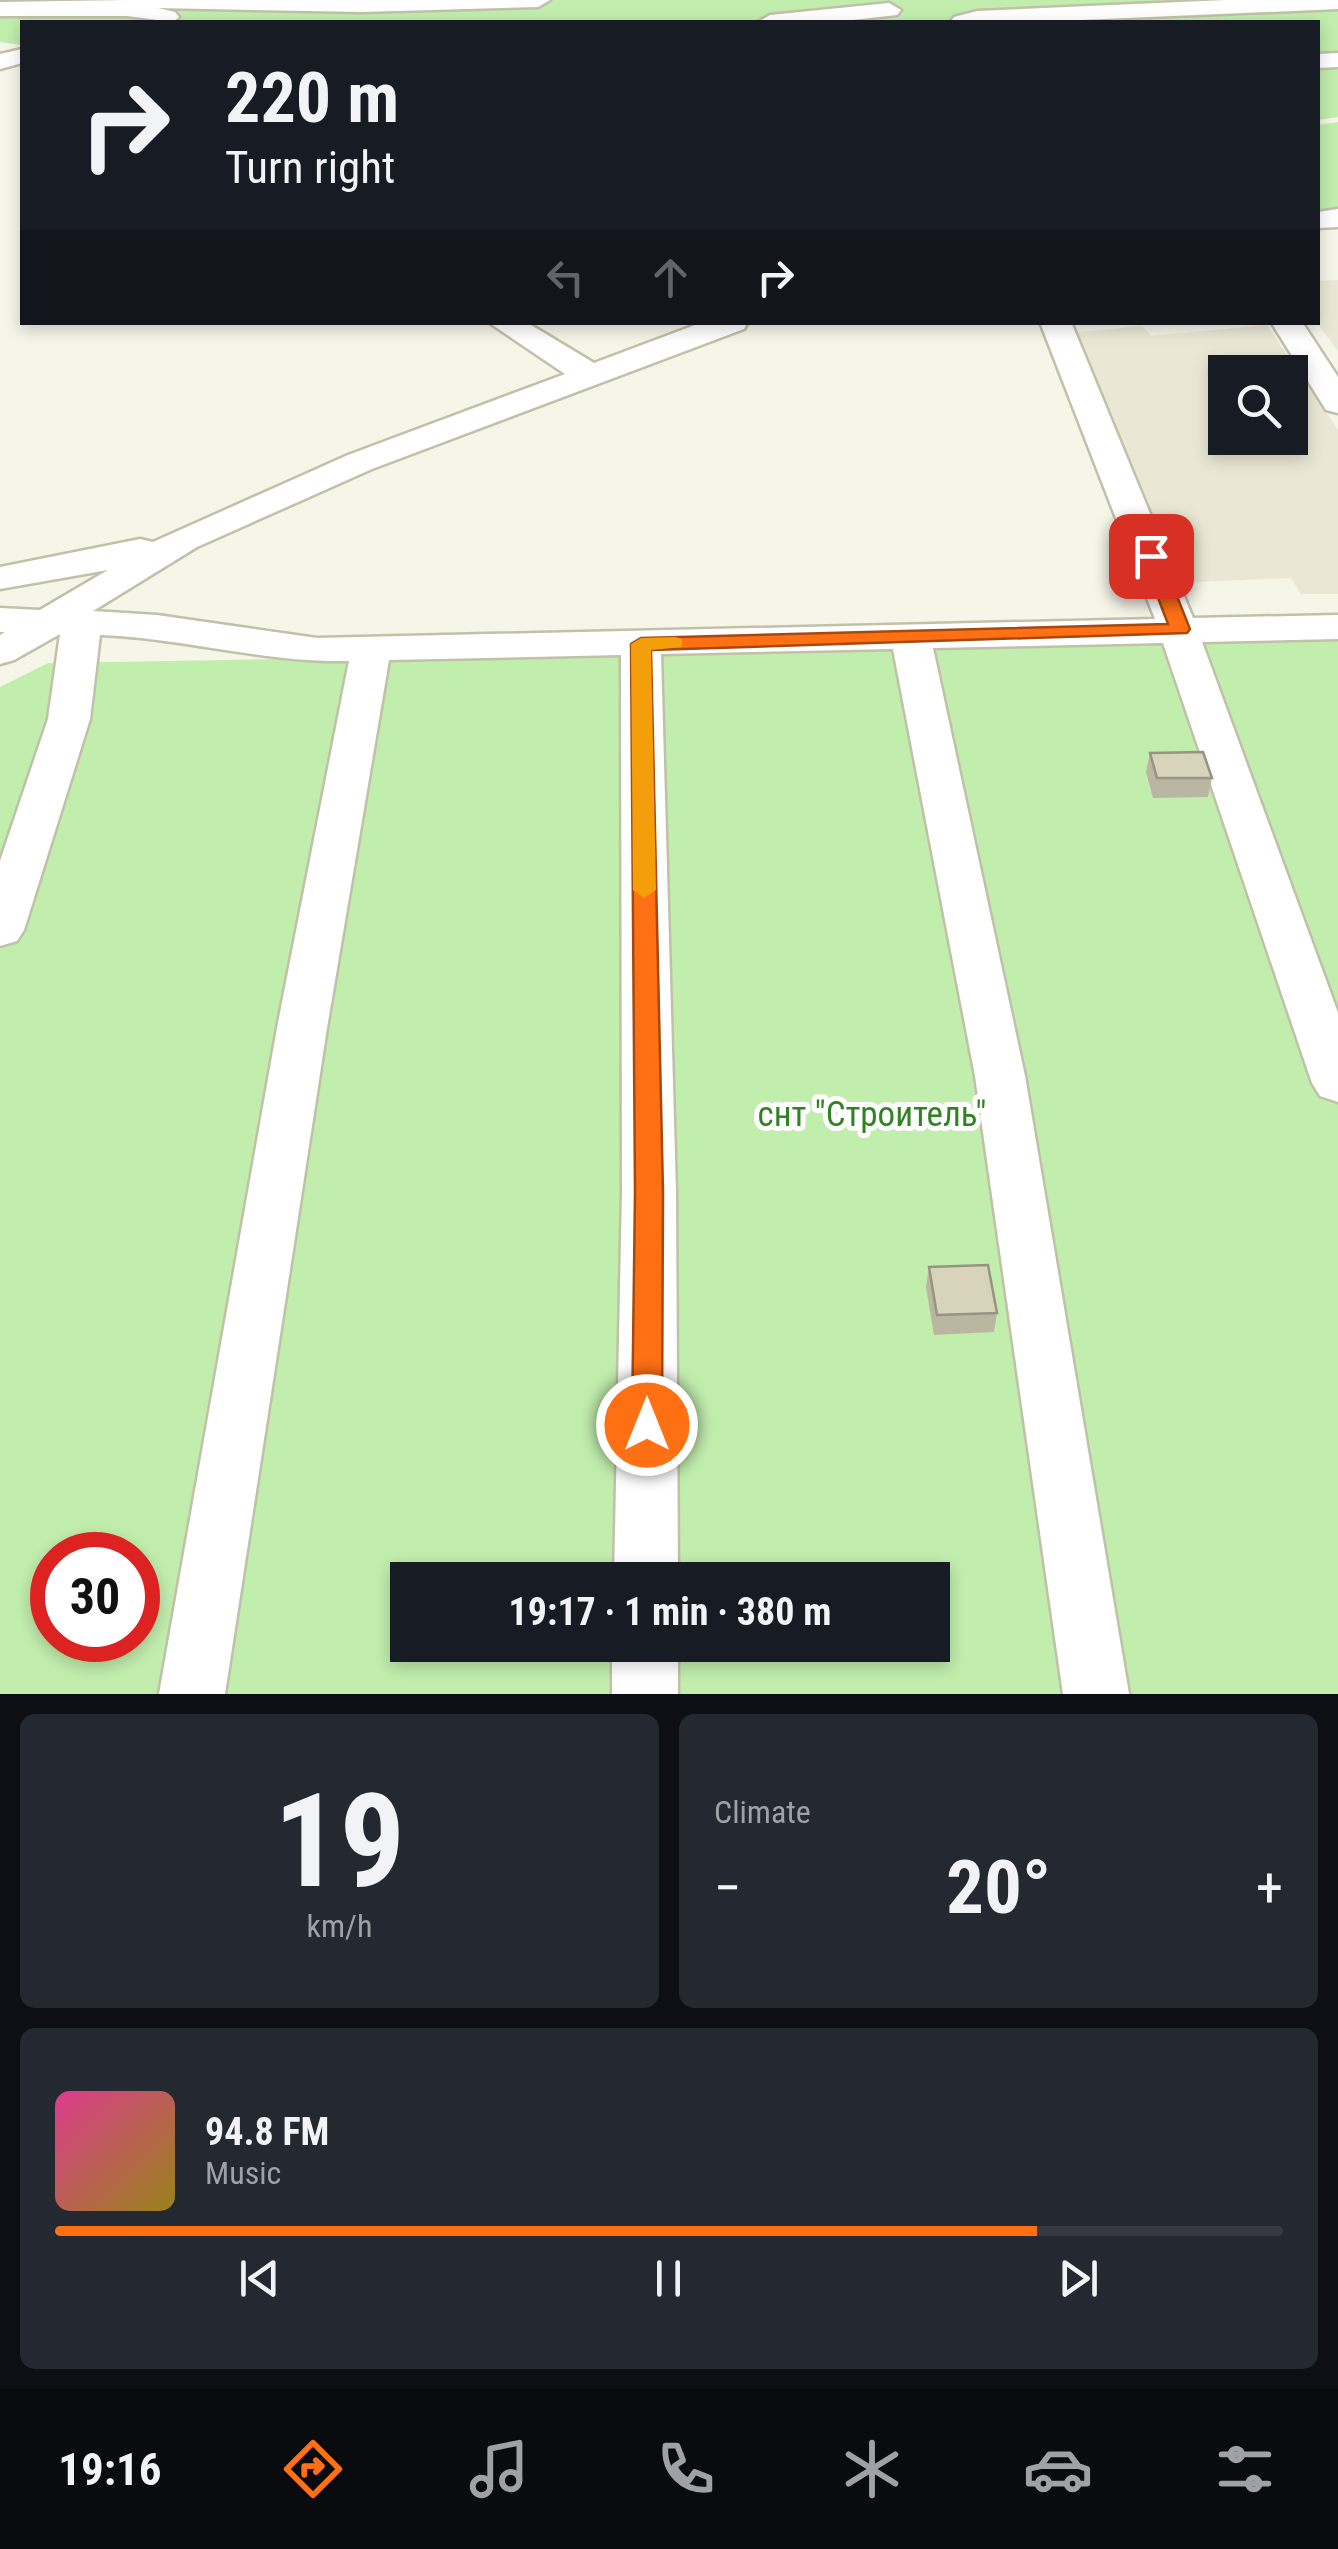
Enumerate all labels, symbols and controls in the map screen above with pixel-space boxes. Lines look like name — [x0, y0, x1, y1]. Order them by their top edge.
text: 220 m — [225, 57, 399, 139]
icon: right — [60, 60, 190, 190]
text: Turn right — [225, 141, 395, 194]
icon: left — [538, 250, 593, 305]
icon: ahead — [643, 250, 698, 305]
icon: right — [748, 250, 803, 305]
map controls — [1208, 355, 1308, 455]
button: search — [1208, 355, 1308, 455]
pin — [1109, 514, 1194, 599]
icon: arrive — [1124, 529, 1179, 584]
park label: снт "Строитель" — [758, 1094, 986, 1135]
position arrow — [595, 1373, 699, 1477]
speed limit sign: 30 — [30, 1532, 160, 1662]
text: 19:17 · 1 min · 380 m — [509, 1590, 831, 1634]
text: 19 — [274, 1765, 405, 1918]
text: Climate — [714, 1793, 811, 1831]
text: 20° — [946, 1843, 1051, 1931]
text: − — [714, 1856, 742, 1920]
text: + — [1256, 1856, 1283, 1920]
text: km/h — [307, 1907, 372, 1945]
text: 94.8 FM — [205, 2110, 329, 2154]
text: Music — [205, 2154, 281, 2192]
icon: previous — [232, 2251, 287, 2306]
icon: pause — [641, 2251, 696, 2306]
icon: next — [1051, 2251, 1106, 2306]
icon: directions — [278, 2434, 348, 2504]
icon: music — [464, 2434, 534, 2504]
icon: phone — [651, 2434, 721, 2504]
icon: climate — [837, 2434, 907, 2504]
icon: car — [1023, 2434, 1093, 2504]
icon: filters — [1210, 2434, 1280, 2504]
text: 19:16 — [58, 2443, 161, 2496]

